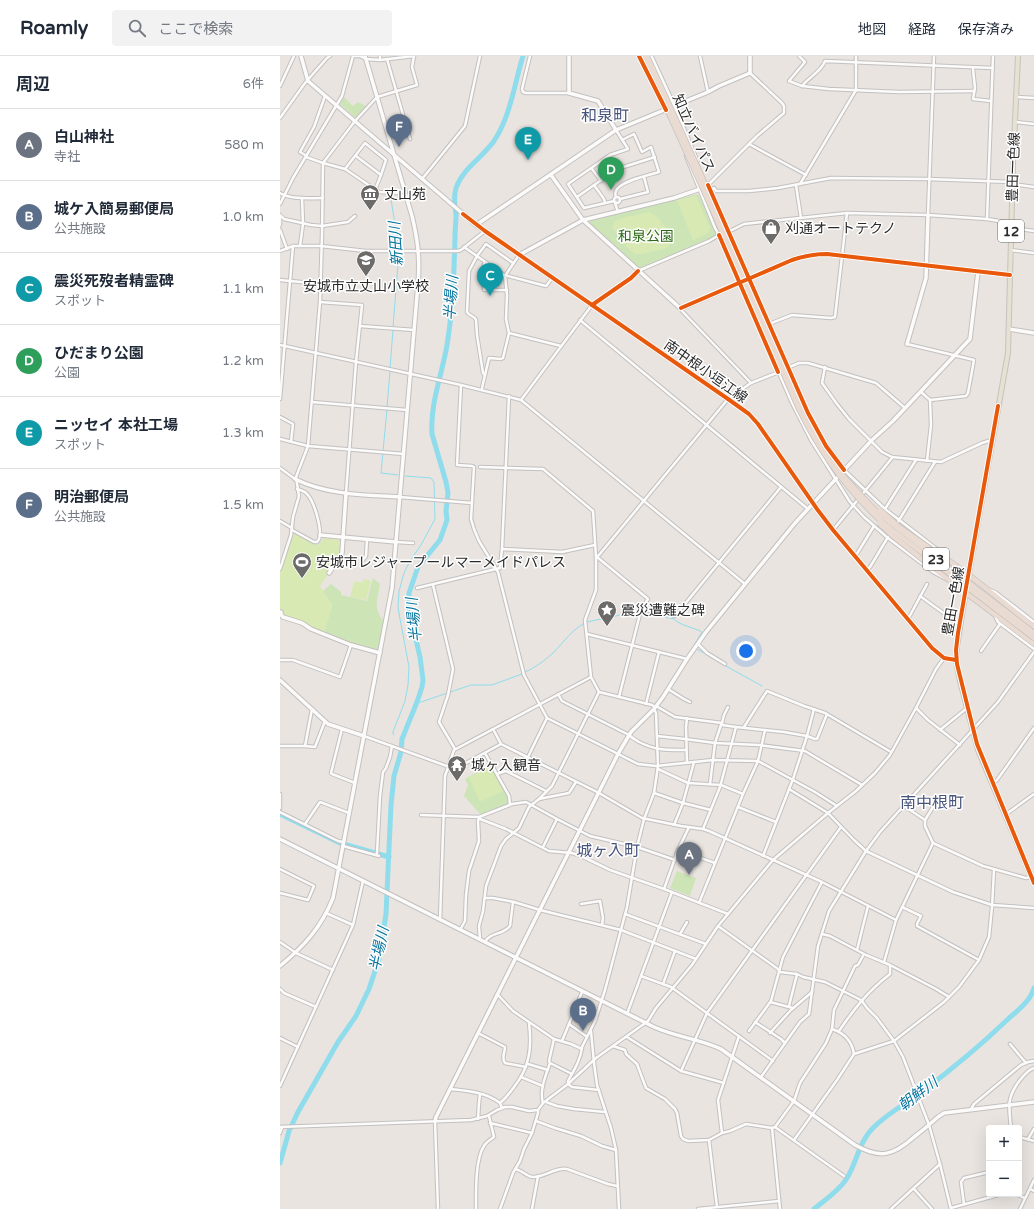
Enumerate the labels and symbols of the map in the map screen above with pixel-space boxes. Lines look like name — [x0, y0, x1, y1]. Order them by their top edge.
street label: 知立バイパス — [669, 91, 718, 175]
district label: 和泉町 — [581, 106, 629, 126]
pin: F — [386, 114, 412, 147]
pin: E — [515, 127, 541, 160]
street label: 豊田一色線 — [1004, 132, 1023, 202]
pin: D — [598, 157, 624, 190]
museum icon: 丈山苑 — [359, 183, 381, 211]
place label: 丈山苑 — [384, 186, 426, 203]
shop icon: 刈通オートテクノ — [760, 217, 782, 245]
water label: 新田川 — [385, 219, 407, 267]
place label: 刈通オートテクノ — [785, 220, 896, 237]
road number: 12 — [998, 220, 1024, 242]
park label: 和泉公園 — [618, 228, 674, 245]
school or university icon: 安城市立丈山小学校 — [355, 249, 377, 277]
pin: C — [477, 263, 503, 296]
water label: 半場川 — [440, 273, 462, 321]
place label: 安城市立丈山小学校 — [303, 278, 429, 295]
street label: 南中根小垣江線 — [661, 336, 751, 406]
road number: 23 — [923, 548, 949, 570]
sports icon: 安城市レジャープールマーメイドパレス — [291, 551, 313, 579]
place label: 安城市レジャープールマーメイドパレス — [316, 554, 566, 571]
street label: 豊田一色線 — [939, 565, 968, 637]
water label: 半場川 — [402, 595, 425, 643]
place icon: 震災遭難之碑 — [596, 599, 618, 627]
place label: 震災遭難之碑 — [621, 602, 705, 619]
your location — [736, 641, 756, 661]
temple icon: 城ヶ入観音 — [446, 754, 468, 782]
place label: 城ヶ入観音 — [471, 757, 541, 774]
district label: 南中根町 — [900, 793, 964, 813]
district label: 城ヶ入町 — [576, 841, 640, 861]
pin: A — [676, 842, 702, 875]
water label: 半場川 — [366, 923, 393, 973]
pin: B — [570, 998, 596, 1031]
water label: 朝鮮川 — [895, 1072, 943, 1115]

